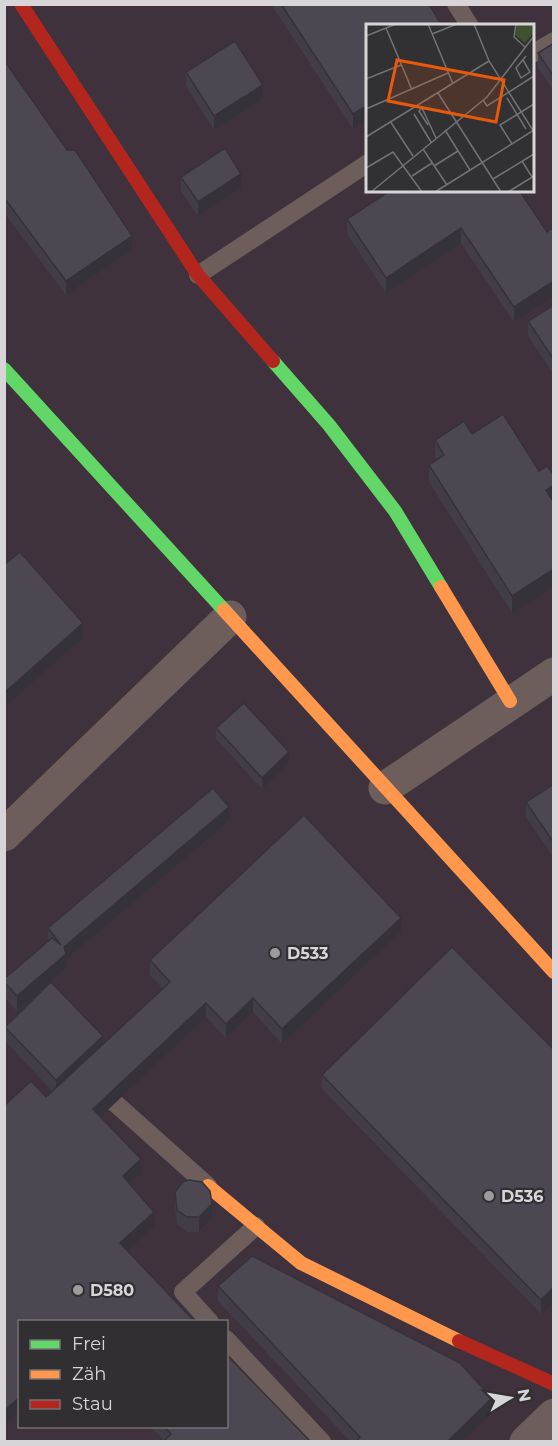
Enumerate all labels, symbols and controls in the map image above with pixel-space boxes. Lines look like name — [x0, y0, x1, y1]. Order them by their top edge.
inset map — [366, 24, 534, 192]
place label: D533 — [287, 944, 329, 963]
marker: D533 — [268, 946, 282, 960]
place label: D536 — [501, 1187, 543, 1206]
marker: D536 — [482, 1189, 496, 1203]
place label: D580 — [90, 1281, 134, 1300]
marker: D580 — [71, 1283, 85, 1297]
legend — [18, 1320, 228, 1428]
text: Frei — [72, 1333, 106, 1355]
text: Zäh — [72, 1363, 107, 1385]
north arrow — [480, 1368, 540, 1428]
text: N — [514, 1387, 535, 1403]
text: Stau — [72, 1393, 113, 1415]

